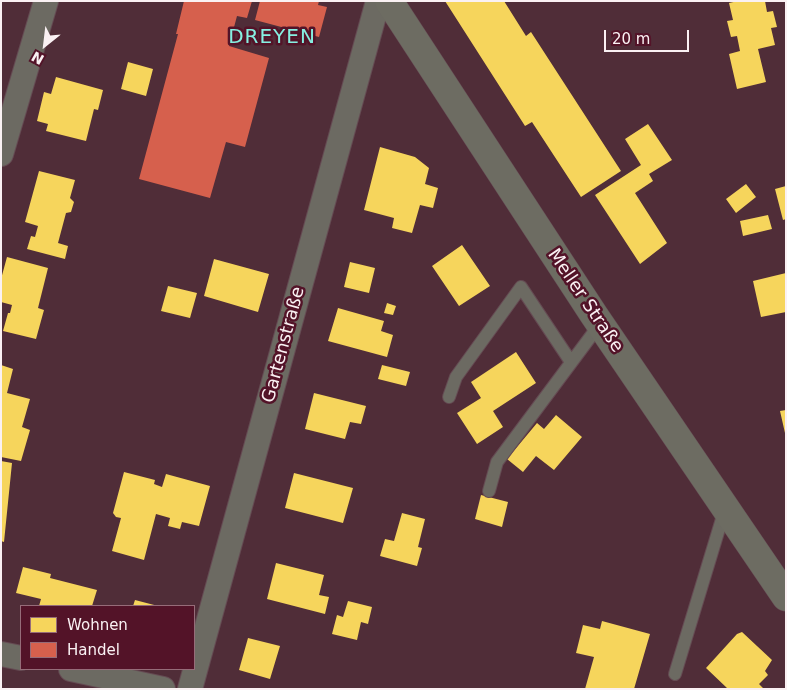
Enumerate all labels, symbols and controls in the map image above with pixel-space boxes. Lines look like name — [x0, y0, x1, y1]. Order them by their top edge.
north arrow — [20, 20, 70, 70]
scale bar — [607, 20, 692, 52]
district label: DREYEN — [227, 26, 317, 50]
text: 20 m — [612, 30, 650, 48]
text: N — [29, 48, 47, 68]
street label: Meller Straße — [542, 245, 628, 357]
street label: Gartenstraße — [258, 285, 310, 405]
legend — [20, 605, 195, 670]
text: Wohnen — [67, 616, 128, 634]
text: Handel — [67, 641, 120, 659]

